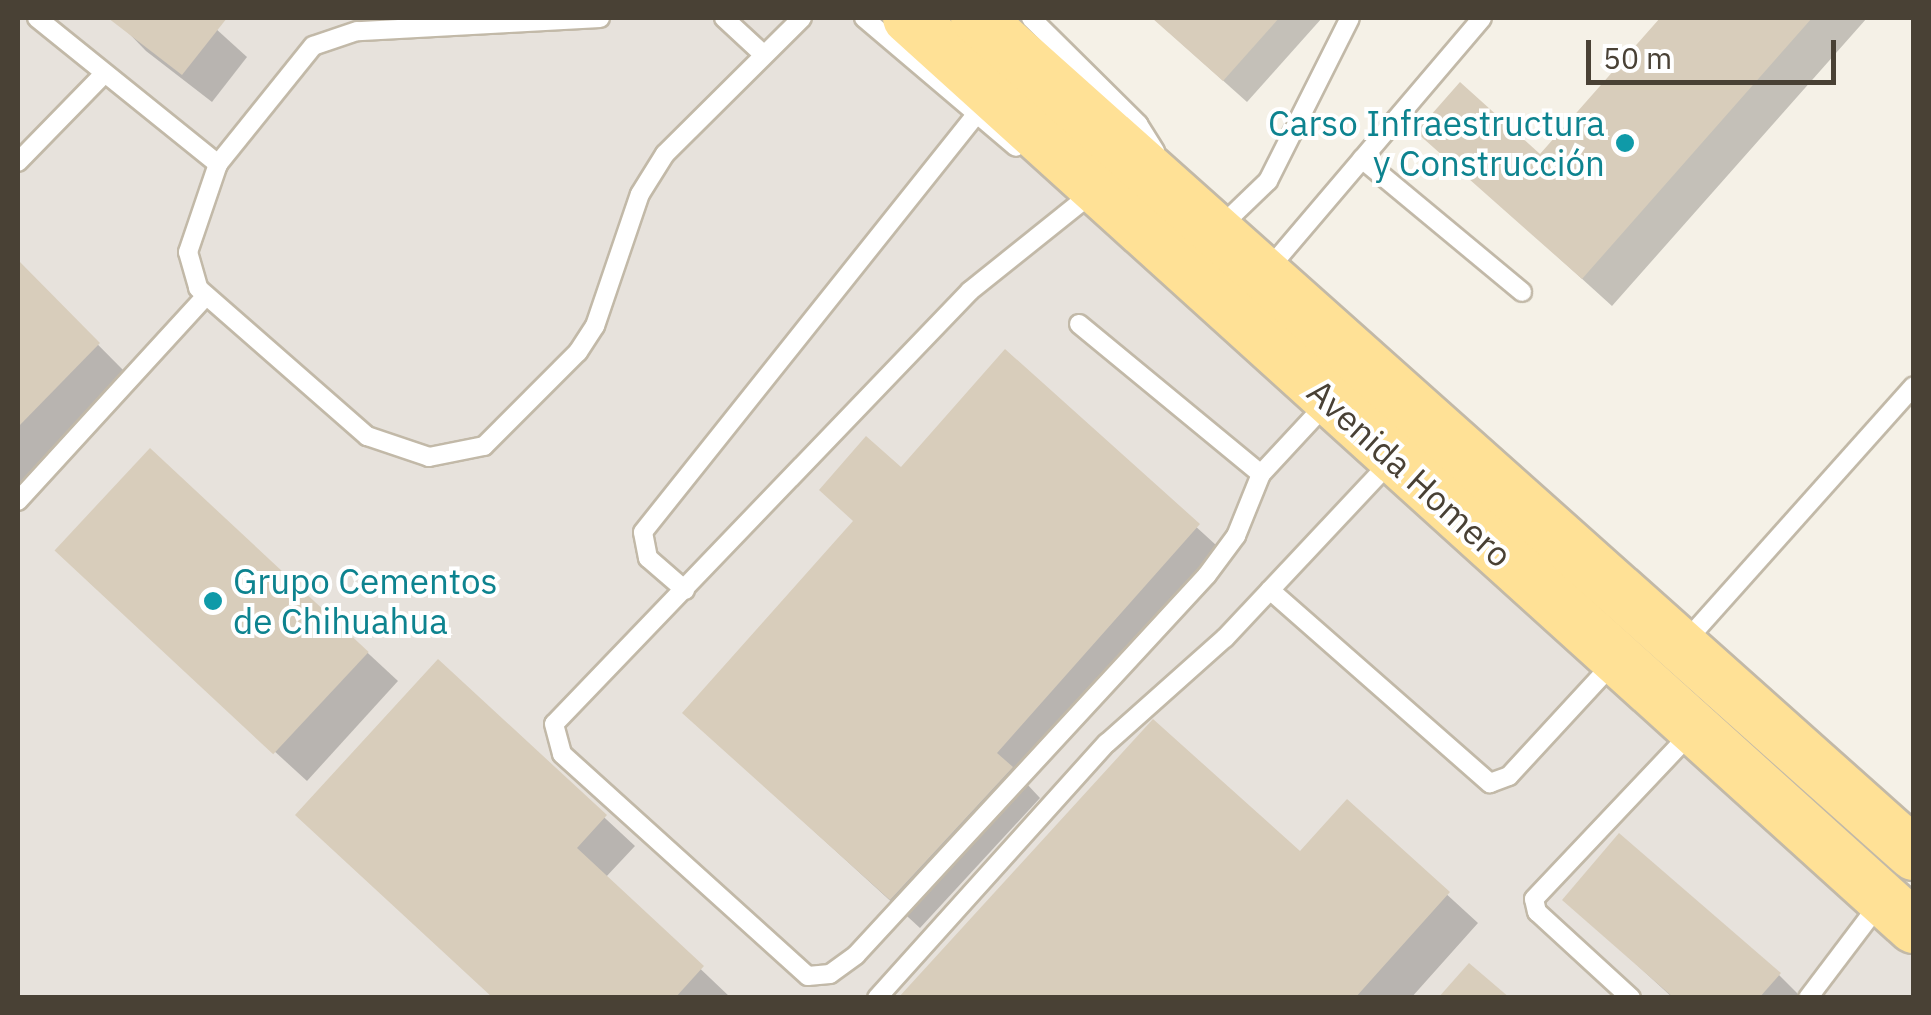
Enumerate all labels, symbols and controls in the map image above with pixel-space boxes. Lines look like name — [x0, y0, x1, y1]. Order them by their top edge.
scale bar — [1591, 20, 1841, 82]
text: 50 m — [1603, 38, 1672, 77]
place label: Carso Infraestructura y Construcción — [1268, 102, 1605, 184]
marker: Carso Infraestructura y Construcción — [1614, 132, 1636, 154]
street label: Avenida Homero — [1299, 370, 1521, 576]
place label: Grupo Cementos de Chihuahua — [233, 560, 498, 642]
marker: Grupo Cementos de Chihuahua — [202, 590, 224, 612]

